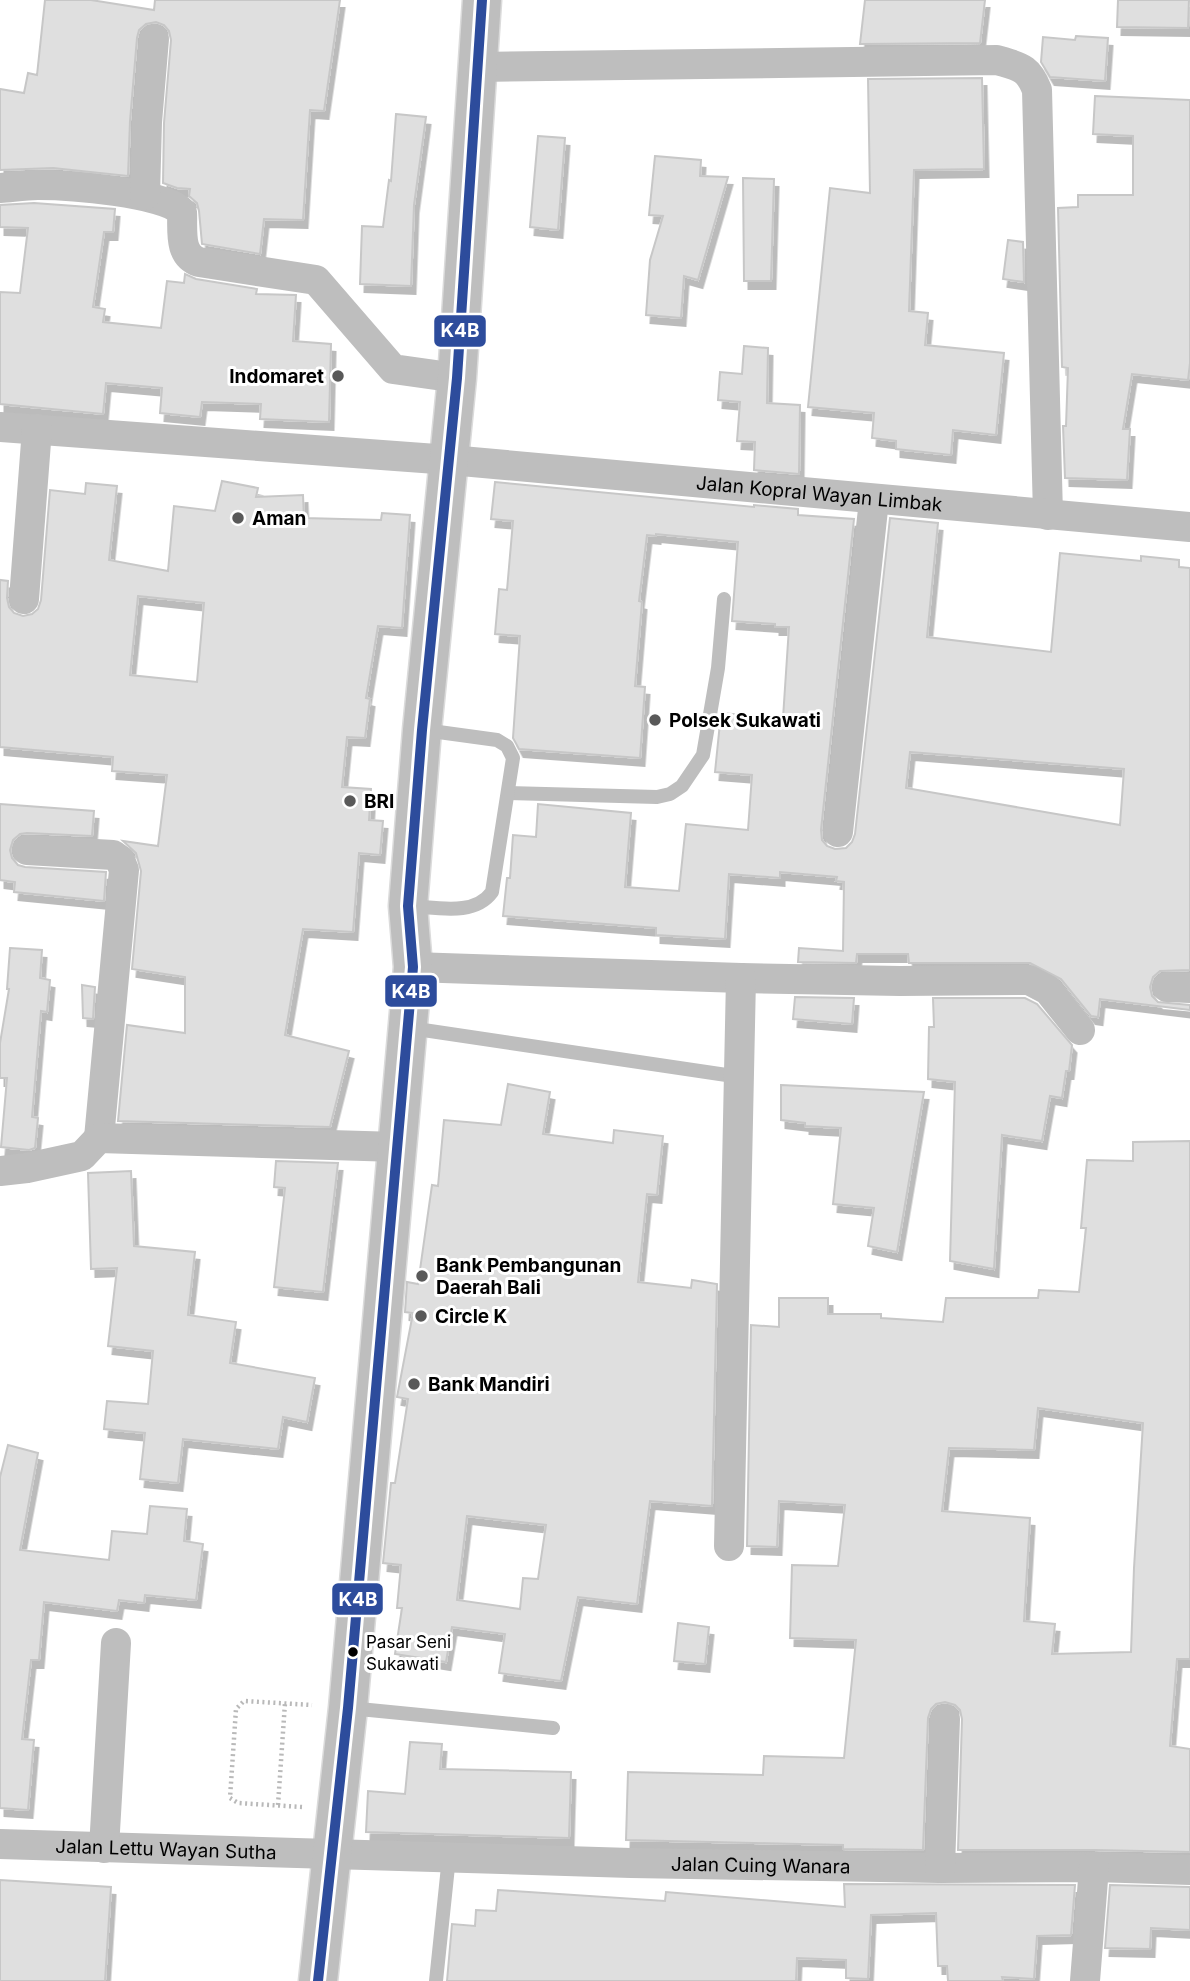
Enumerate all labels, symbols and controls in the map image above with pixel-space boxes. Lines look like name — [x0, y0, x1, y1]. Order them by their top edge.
line badge: K4B — [433, 314, 487, 348]
text: K4B — [440, 319, 480, 342]
place label: Indomaret — [229, 365, 324, 388]
marker: Indomaret — [330, 368, 346, 384]
street label: Jalan Kopral Wayan Limbak — [695, 471, 944, 516]
place label: Aman — [252, 507, 306, 530]
marker: Aman — [230, 510, 246, 526]
place label: Polsek Sukawati — [669, 709, 821, 732]
marker: Polsek Sukawati — [647, 712, 663, 728]
place label: BRI — [364, 790, 394, 813]
marker: BRI — [342, 793, 358, 809]
line badge: K4B — [384, 974, 438, 1008]
text: K4B — [391, 980, 431, 1003]
place label: Bank Pembangunan Daerah Bali — [436, 1254, 621, 1299]
marker: Bank Pembangunan Daerah Bali — [414, 1268, 430, 1284]
place label: Circle K — [435, 1305, 508, 1328]
marker: Circle K — [413, 1308, 429, 1324]
place label: Bank Mandiri — [428, 1373, 550, 1396]
marker: Bank Mandiri — [406, 1376, 422, 1392]
line badge: K4B — [331, 1582, 384, 1616]
text: K4B — [338, 1588, 378, 1611]
place label: Pasar Seni Sukawati — [366, 1632, 451, 1674]
marker: Pasar Seni Sukawati — [346, 1645, 360, 1659]
street label: Jalan Lettu Wayan Sutha — [55, 1834, 277, 1864]
street label: Jalan Cuing Wanara — [671, 1852, 851, 1878]

